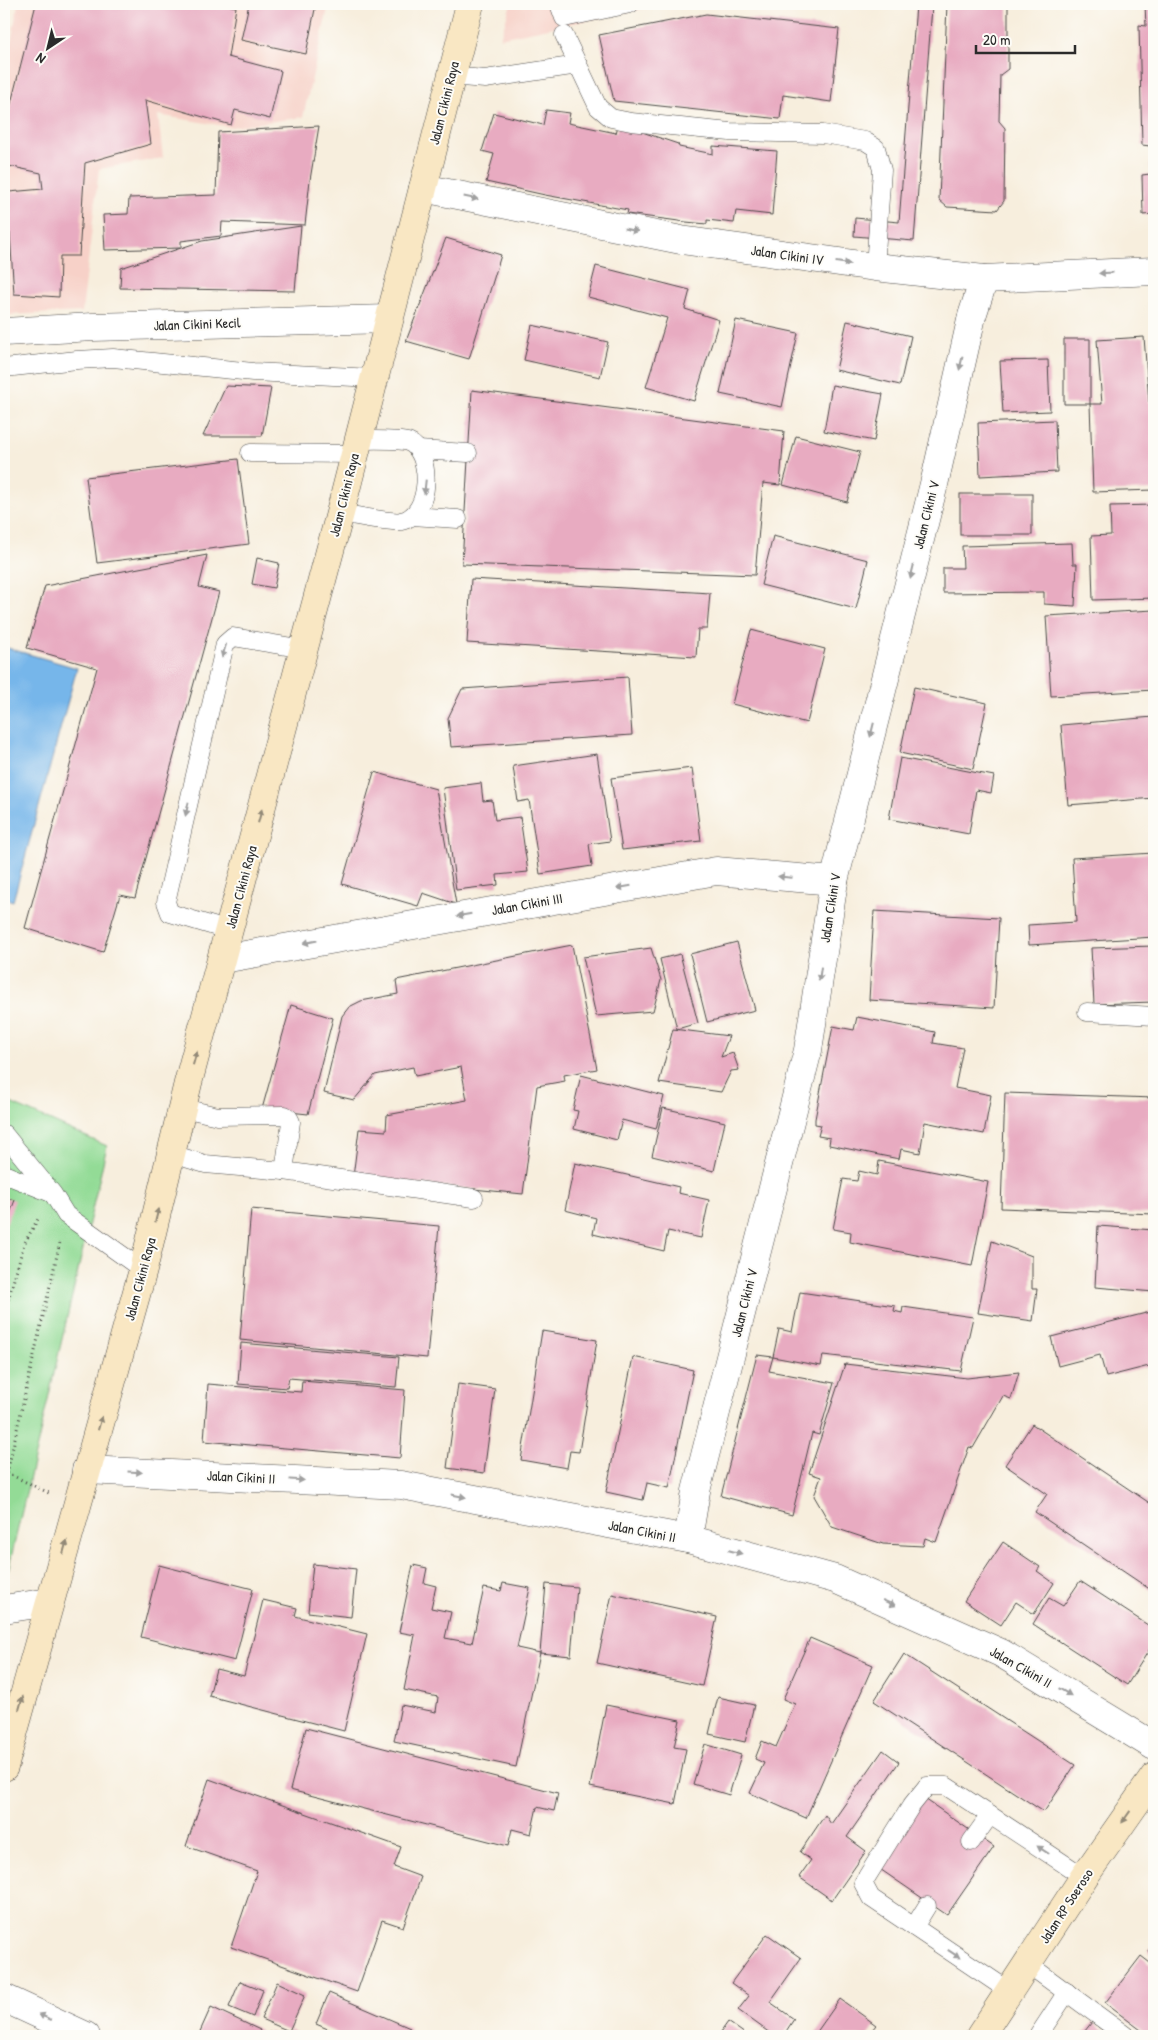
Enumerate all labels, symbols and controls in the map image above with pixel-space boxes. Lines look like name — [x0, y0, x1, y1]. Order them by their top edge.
north arrow — [22, 22, 72, 72]
scale bar — [976, 22, 1074, 54]
text: 20 m — [983, 29, 1010, 50]
text: N — [31, 49, 49, 69]
street label: Jalan Cikini Raya — [424, 59, 464, 147]
one-way arrow — [464, 194, 479, 202]
one-way arrow — [623, 226, 638, 234]
street label: Jalan Cikini IV — [750, 240, 825, 269]
one-way arrow — [835, 259, 851, 267]
one-way arrow — [1097, 270, 1113, 278]
street label: Jalan Cikini Kecil — [153, 312, 241, 335]
one-way arrow — [957, 356, 965, 371]
street label: Jalan Cikini Raya — [324, 451, 364, 539]
one-way arrow — [421, 479, 429, 495]
street label: Jalan Cikini V — [908, 479, 943, 551]
one-way arrow — [908, 565, 916, 580]
one-way arrow — [219, 644, 227, 659]
one-way arrow — [868, 722, 876, 737]
one-way arrow — [183, 801, 191, 817]
one-way arrow — [256, 808, 264, 824]
street label: Jalan Cikini Raya — [220, 843, 262, 931]
one-way arrow — [777, 872, 793, 880]
street label: Jalan Cikini V — [815, 872, 844, 944]
one-way arrow — [616, 883, 632, 891]
street label: Jalan Cikini III — [490, 888, 564, 919]
one-way arrow — [456, 911, 472, 919]
one-way arrow — [302, 939, 318, 947]
one-way arrow — [815, 966, 823, 982]
one-way arrow — [192, 1050, 200, 1065]
one-way arrow — [153, 1208, 161, 1223]
street label: Jalan Cikini Raya — [119, 1235, 161, 1323]
street label: Jalan Cikini V — [726, 1267, 761, 1339]
one-way arrow — [96, 1415, 104, 1430]
street label: Jalan Cikini II — [206, 1465, 276, 1488]
one-way arrow — [127, 1468, 143, 1476]
one-way arrow — [290, 1476, 306, 1484]
one-way arrow — [451, 1492, 466, 1500]
street label: Jalan Cikini II — [607, 1515, 678, 1546]
one-way arrow — [61, 1539, 69, 1554]
one-way arrow — [727, 1548, 742, 1556]
one-way arrow — [882, 1600, 896, 1608]
street label: Jalan Cikini II — [987, 1641, 1056, 1692]
one-way arrow — [1058, 1687, 1071, 1696]
one-way arrow — [17, 1696, 25, 1711]
one-way arrow — [1121, 1810, 1131, 1824]
one-way arrow — [1036, 1845, 1050, 1855]
street label: Jalan RP Soeroso — [1034, 1864, 1097, 1947]
one-way arrow — [948, 1949, 961, 1959]
one-way arrow — [38, 2013, 52, 2021]

